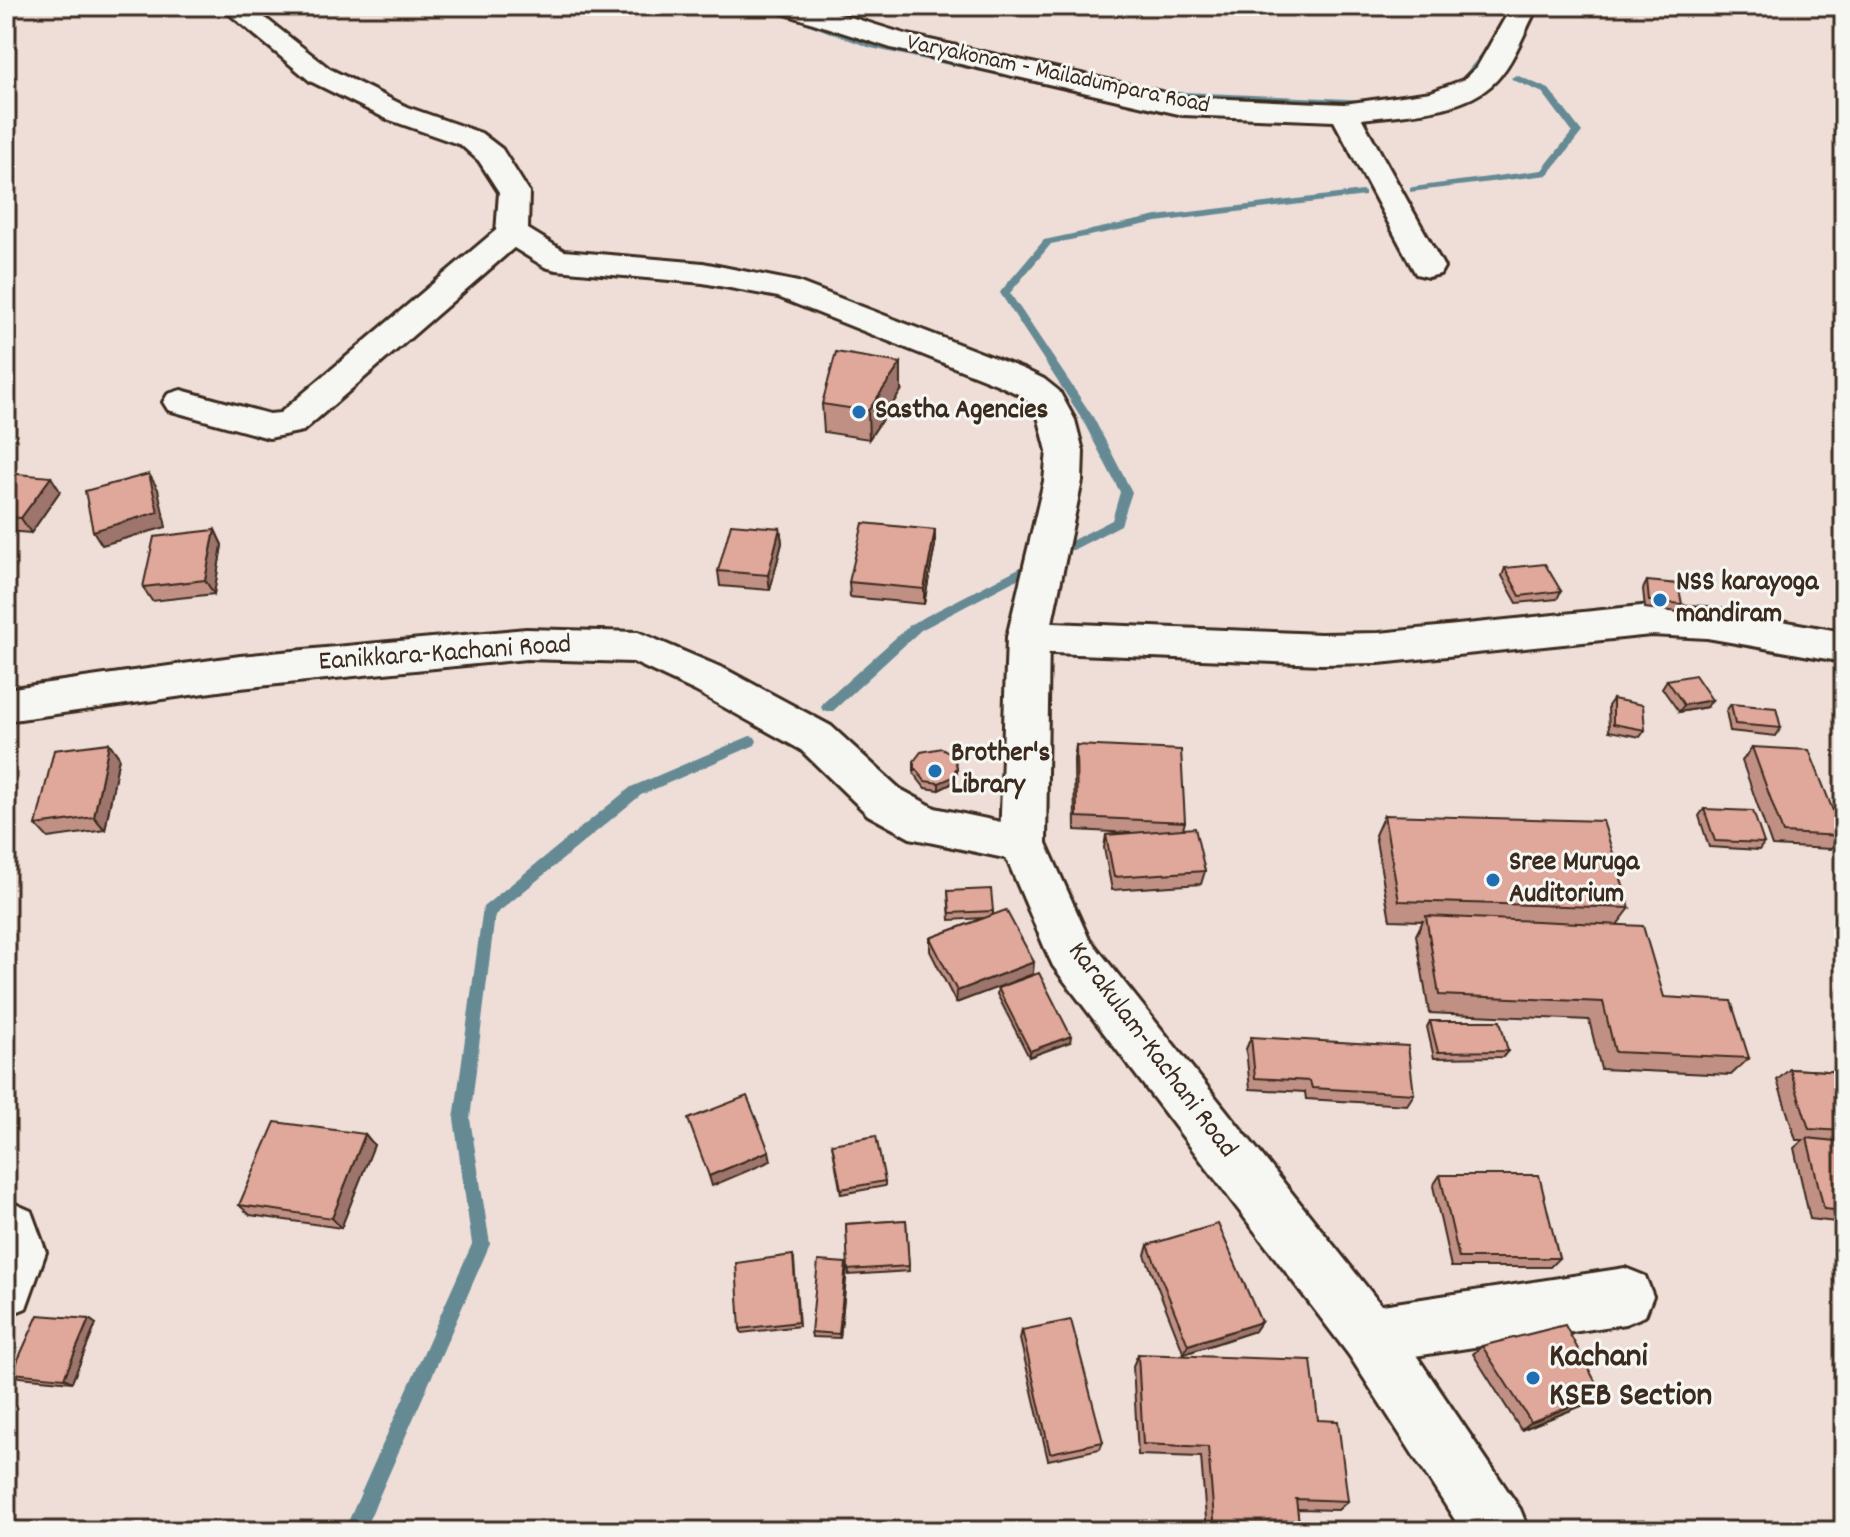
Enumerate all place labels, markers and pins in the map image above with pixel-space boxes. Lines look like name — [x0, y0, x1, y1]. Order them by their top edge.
place label: Sastha Agencies — [875, 392, 1048, 432]
marker: Sastha Agencies — [850, 403, 868, 421]
place label: NSS karayoga mandiram — [1676, 564, 1819, 636]
marker: NSS karayoga mandiram — [1651, 591, 1669, 609]
place label: Brother's Library — [951, 735, 1051, 807]
marker: Brother's Library — [926, 762, 944, 780]
place label: Sree Muruga Auditorium — [1509, 844, 1640, 916]
marker: Sree Muruga Auditorium — [1484, 871, 1502, 889]
place label: Kachani KSEB Section — [1549, 1334, 1712, 1422]
marker: Kachani KSEB Section — [1524, 1369, 1542, 1387]

